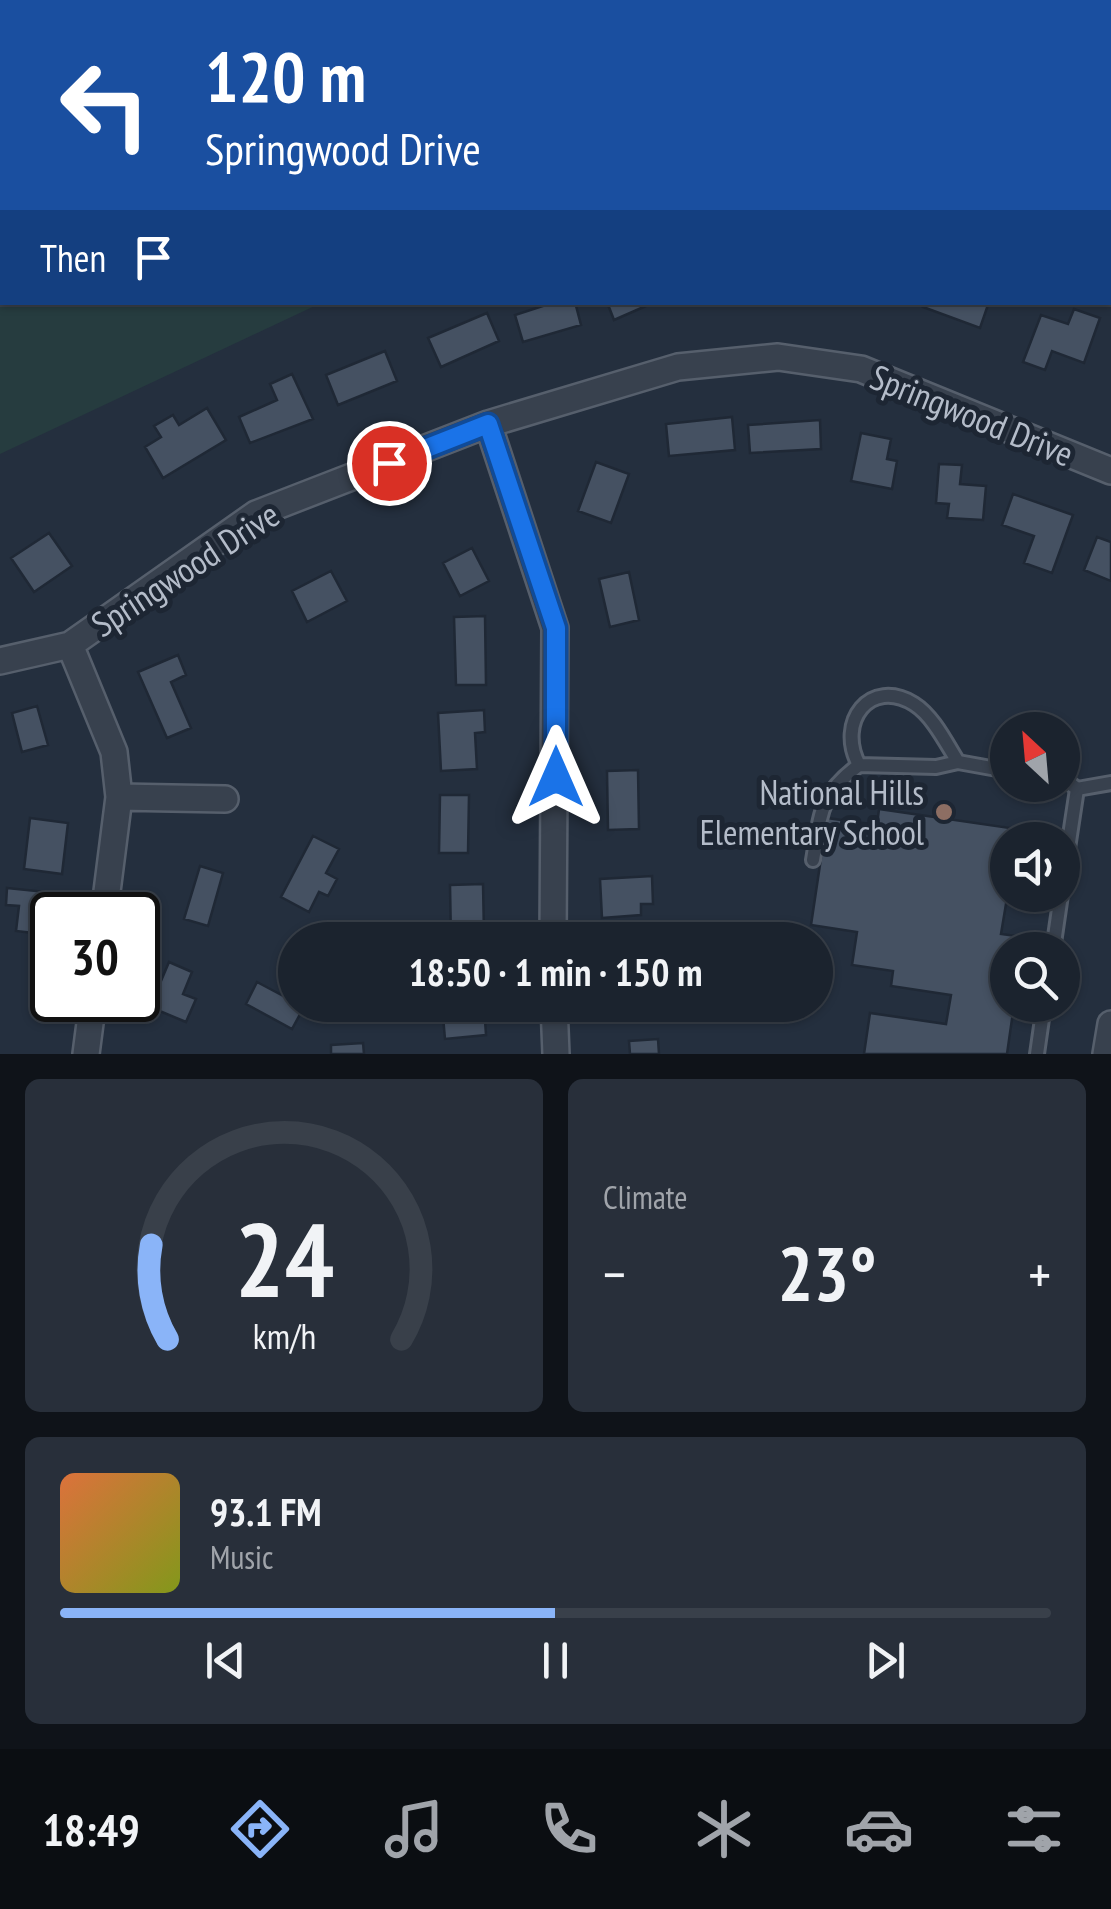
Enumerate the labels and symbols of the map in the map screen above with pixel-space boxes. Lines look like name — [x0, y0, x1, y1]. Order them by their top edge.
street label: Springwood Drive — [864, 353, 1080, 477]
pin — [347, 421, 432, 506]
street label: Springwood Drive — [82, 491, 288, 647]
north arrow — [990, 712, 1080, 802]
position arrow — [504, 725, 608, 829]
place label: National Hills Elementary School — [700, 769, 924, 855]
marker: National Hills Elementary School — [933, 801, 955, 823]
speed limit sign: 30 — [30, 892, 160, 1022]

